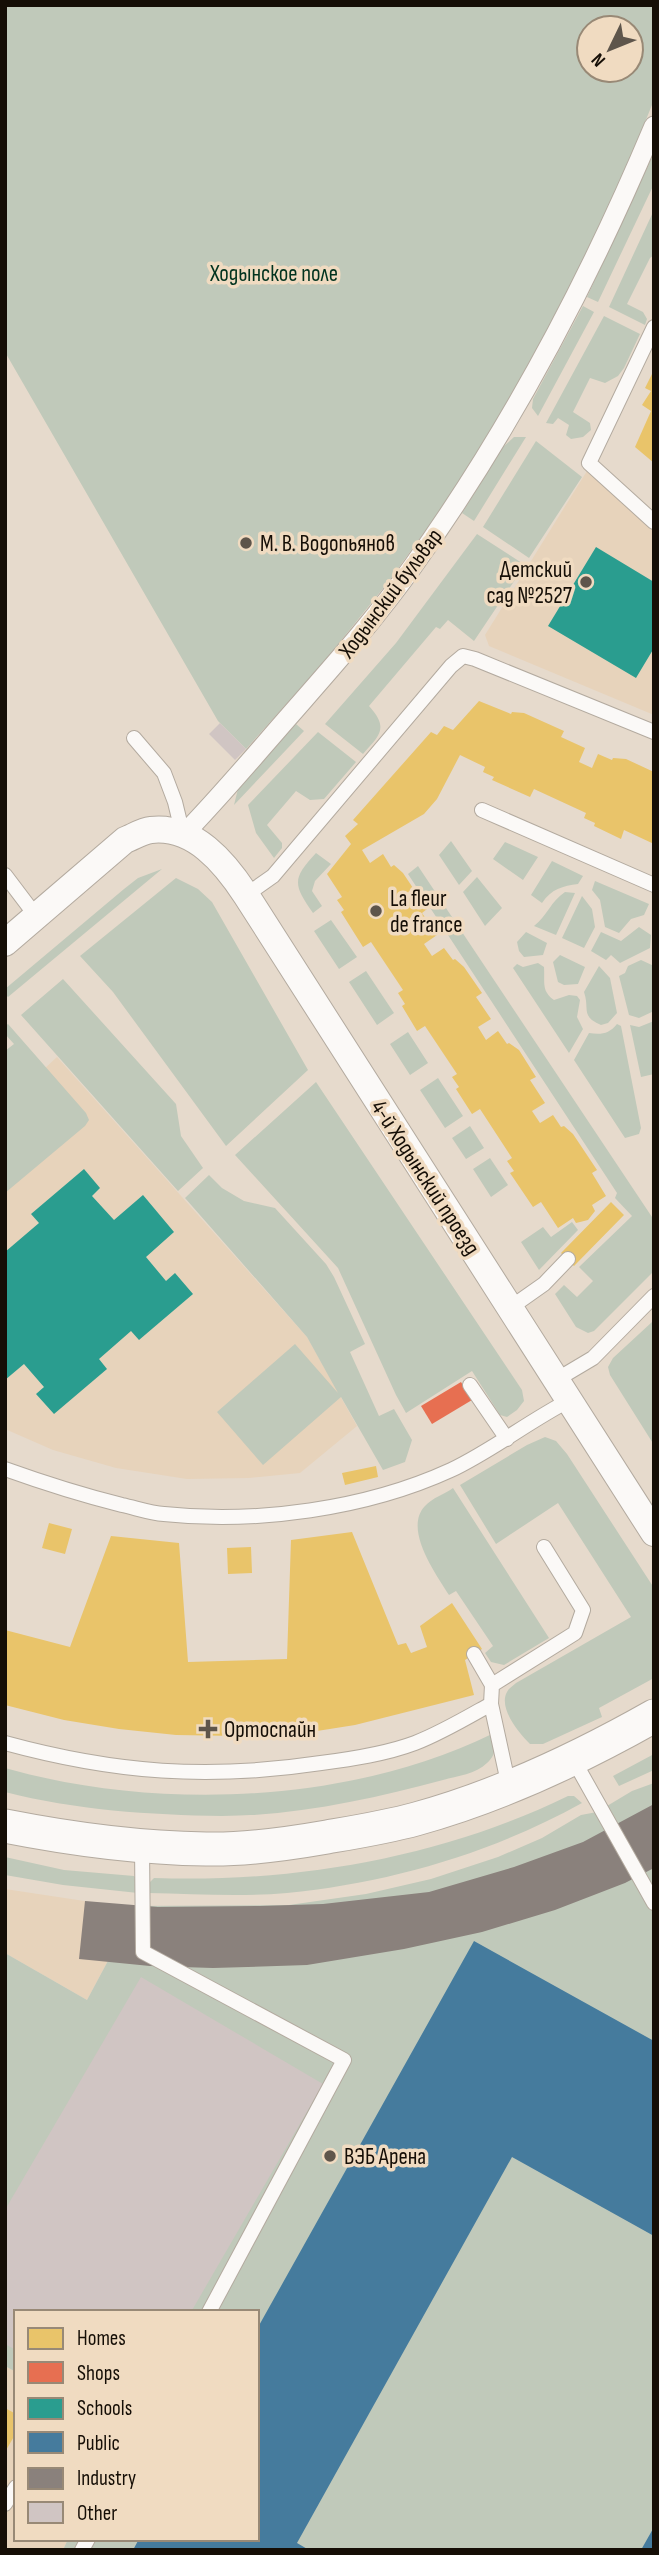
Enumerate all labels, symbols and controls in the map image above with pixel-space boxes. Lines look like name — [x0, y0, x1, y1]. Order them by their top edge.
north arrow — [575, 14, 645, 84]
text: N — [587, 48, 611, 71]
park label: Ходынское поле — [209, 260, 338, 288]
street label: Ходынский бульвар — [332, 523, 449, 665]
place label: М. В. Водопьянов — [260, 530, 395, 558]
marker: М. В. Водопьянов — [238, 535, 254, 551]
place label: Детский сад №2527 — [486, 556, 572, 610]
marker: Детский сад №2527 — [578, 574, 594, 590]
place label: La fleur de france — [390, 885, 462, 939]
marker: La fleur de france — [368, 903, 384, 919]
street label: 4-й Ходынский проезд — [365, 1095, 486, 1260]
place label: Ортоспайн — [224, 1716, 316, 1744]
marker: Ортоспайн — [198, 1719, 218, 1739]
place label: ВЭБ Арена — [344, 2143, 426, 2171]
marker: ВЭБ Арена — [322, 2148, 338, 2164]
legend — [14, 2310, 259, 2541]
text: Homes — [77, 2326, 126, 2351]
text: Shops — [77, 2361, 120, 2386]
text: Schools — [77, 2396, 132, 2421]
text: Public — [77, 2431, 120, 2456]
text: Industry — [77, 2466, 136, 2491]
text: Other — [77, 2501, 117, 2526]

